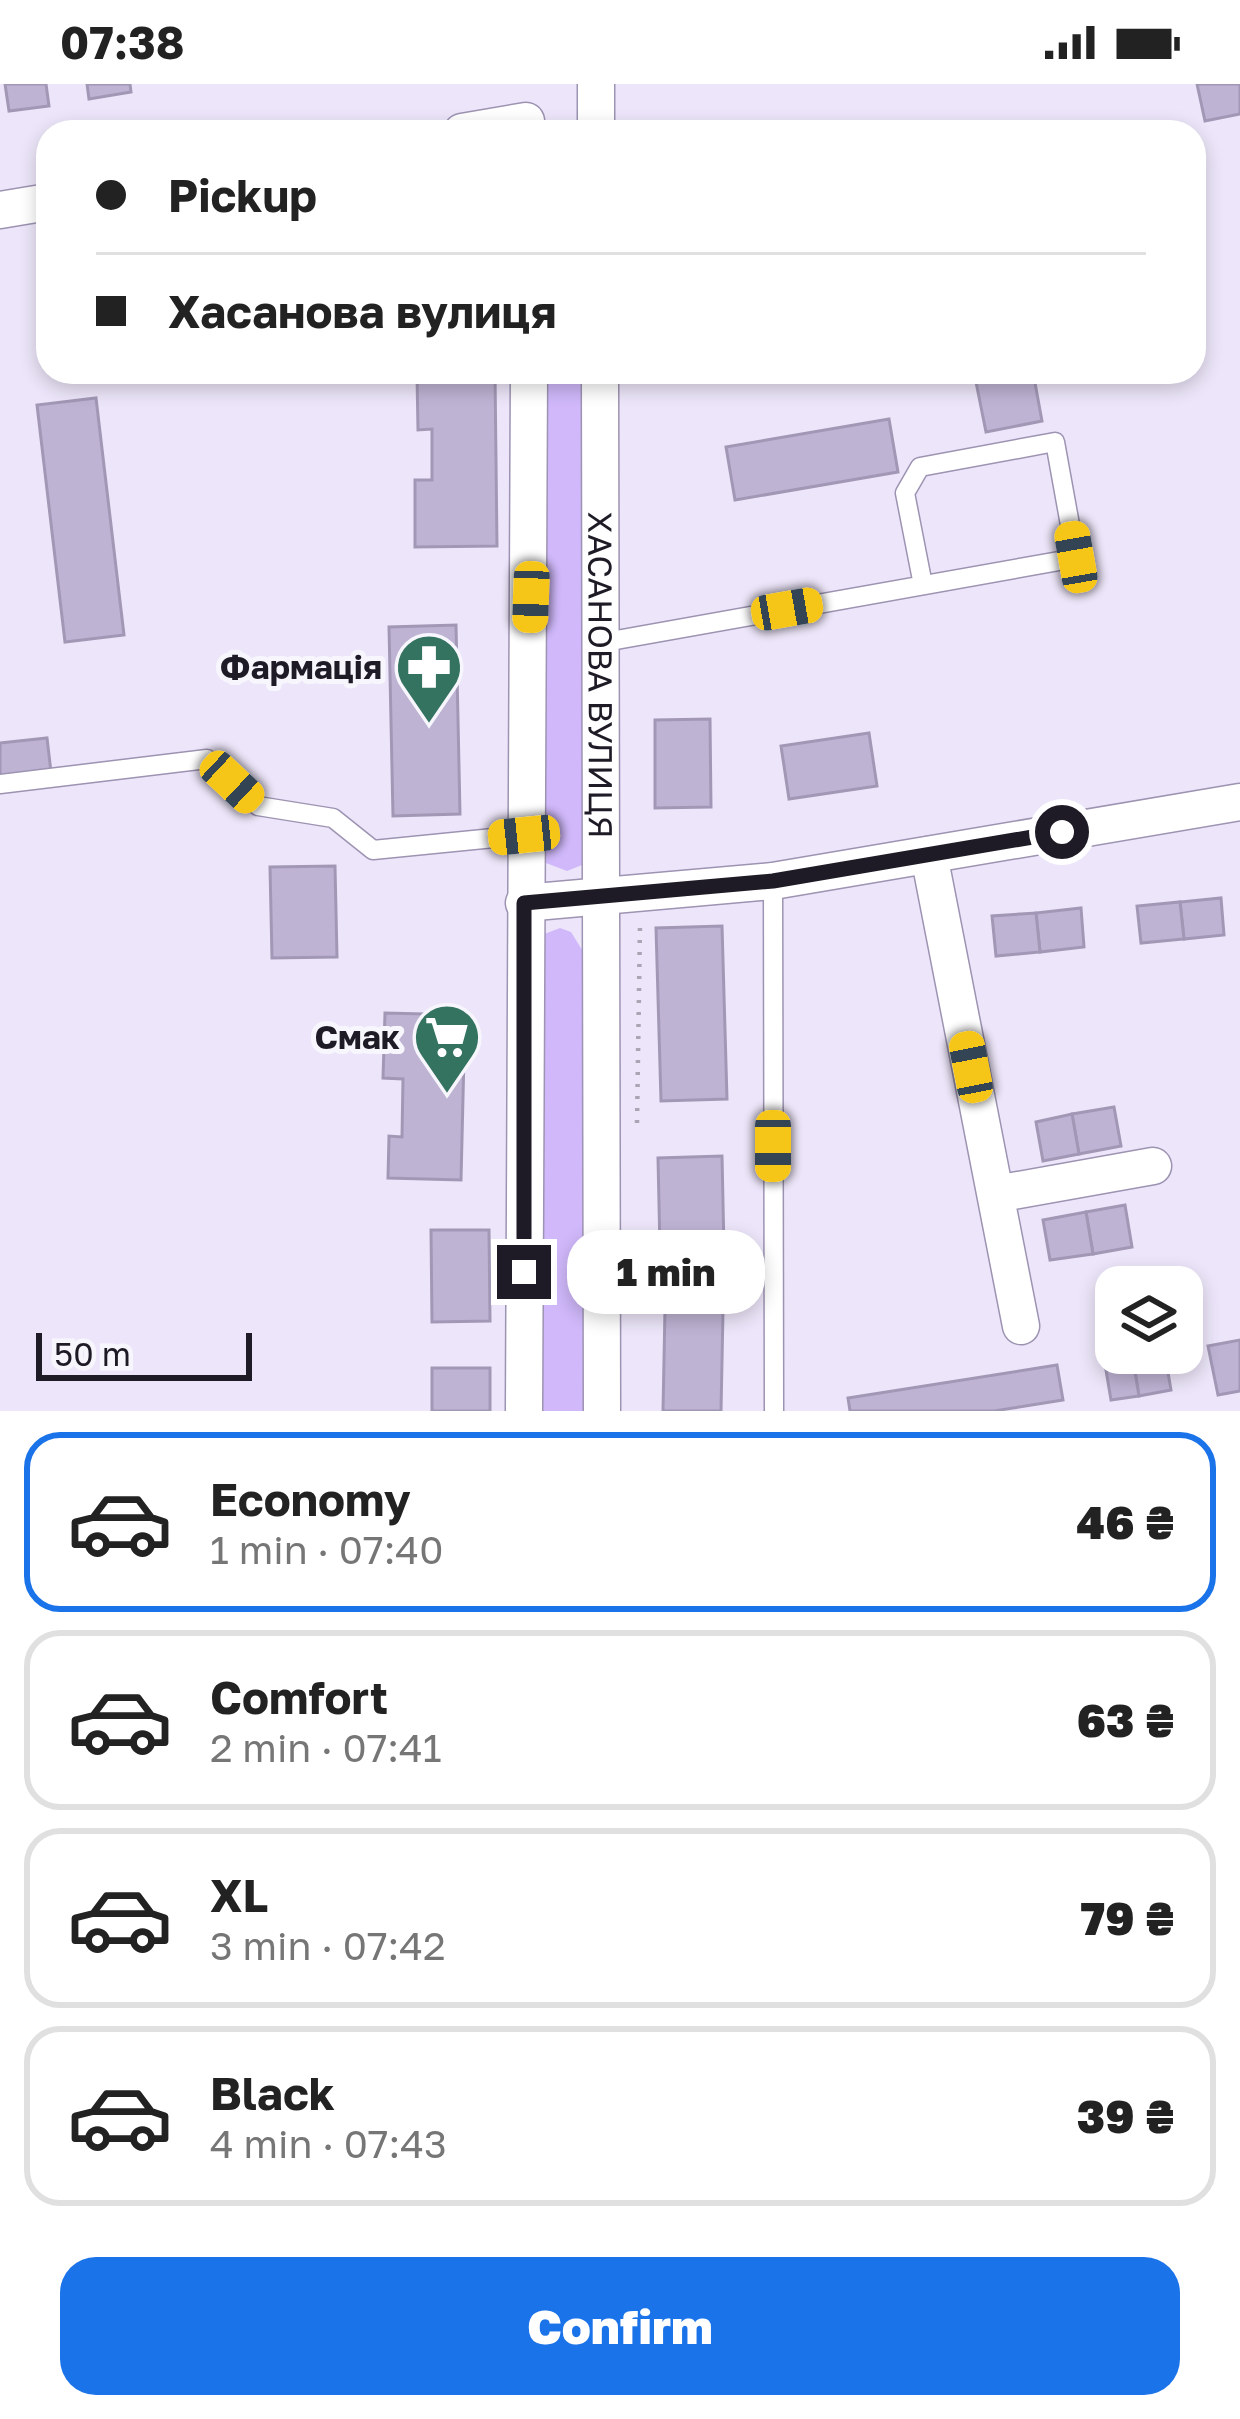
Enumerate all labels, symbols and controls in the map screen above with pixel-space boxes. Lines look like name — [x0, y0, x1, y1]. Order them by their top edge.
text: 07:38 — [60, 15, 184, 69]
text: Pickup — [168, 168, 317, 222]
text: Хасанова вулиця — [168, 284, 557, 338]
street label: ХАСАНОВА ВУЛИЦЯ — [581, 511, 621, 839]
car — [1052, 518, 1100, 596]
car — [512, 560, 550, 634]
car — [748, 585, 826, 633]
pharmacy icon: Фармація — [394, 632, 464, 726]
place label: Фармація — [220, 647, 382, 686]
car — [193, 744, 271, 820]
route start — [1035, 805, 1089, 859]
car — [486, 813, 562, 857]
supermarket icon: Смак — [412, 1002, 482, 1096]
place label: Смак — [315, 1017, 400, 1056]
car — [946, 1028, 996, 1106]
car — [755, 1110, 791, 1182]
callout: 1 min — [566, 1230, 764, 1314]
route end — [497, 1245, 551, 1299]
text: 1 min — [616, 1248, 716, 1295]
map controls — [1095, 1266, 1203, 1374]
button: layers — [1095, 1266, 1203, 1374]
scale bar — [36, 1327, 252, 1380]
text: 50 m — [54, 1334, 131, 1373]
icon: car — [66, 1468, 174, 1576]
text: Economy — [210, 1472, 411, 1526]
text: 46 ₴ — [1077, 1495, 1174, 1549]
text: 1 min · 07:40 — [210, 1526, 443, 1573]
icon: car — [66, 1666, 174, 1774]
text: Comfort — [210, 1670, 388, 1724]
text: 63 ₴ — [1077, 1693, 1174, 1747]
text: 2 min · 07:41 — [210, 1724, 442, 1771]
icon: car — [66, 1864, 174, 1972]
text: XL — [210, 1868, 268, 1922]
text: 79 ₴ — [1081, 1891, 1174, 1945]
text: 3 min · 07:42 — [210, 1922, 446, 1969]
icon: car — [66, 2062, 174, 2170]
text: Black — [210, 2066, 335, 2120]
text: 39 ₴ — [1077, 2089, 1174, 2143]
text: 4 min · 07:43 — [210, 2120, 447, 2167]
button: Confirm — [60, 2257, 1180, 2395]

